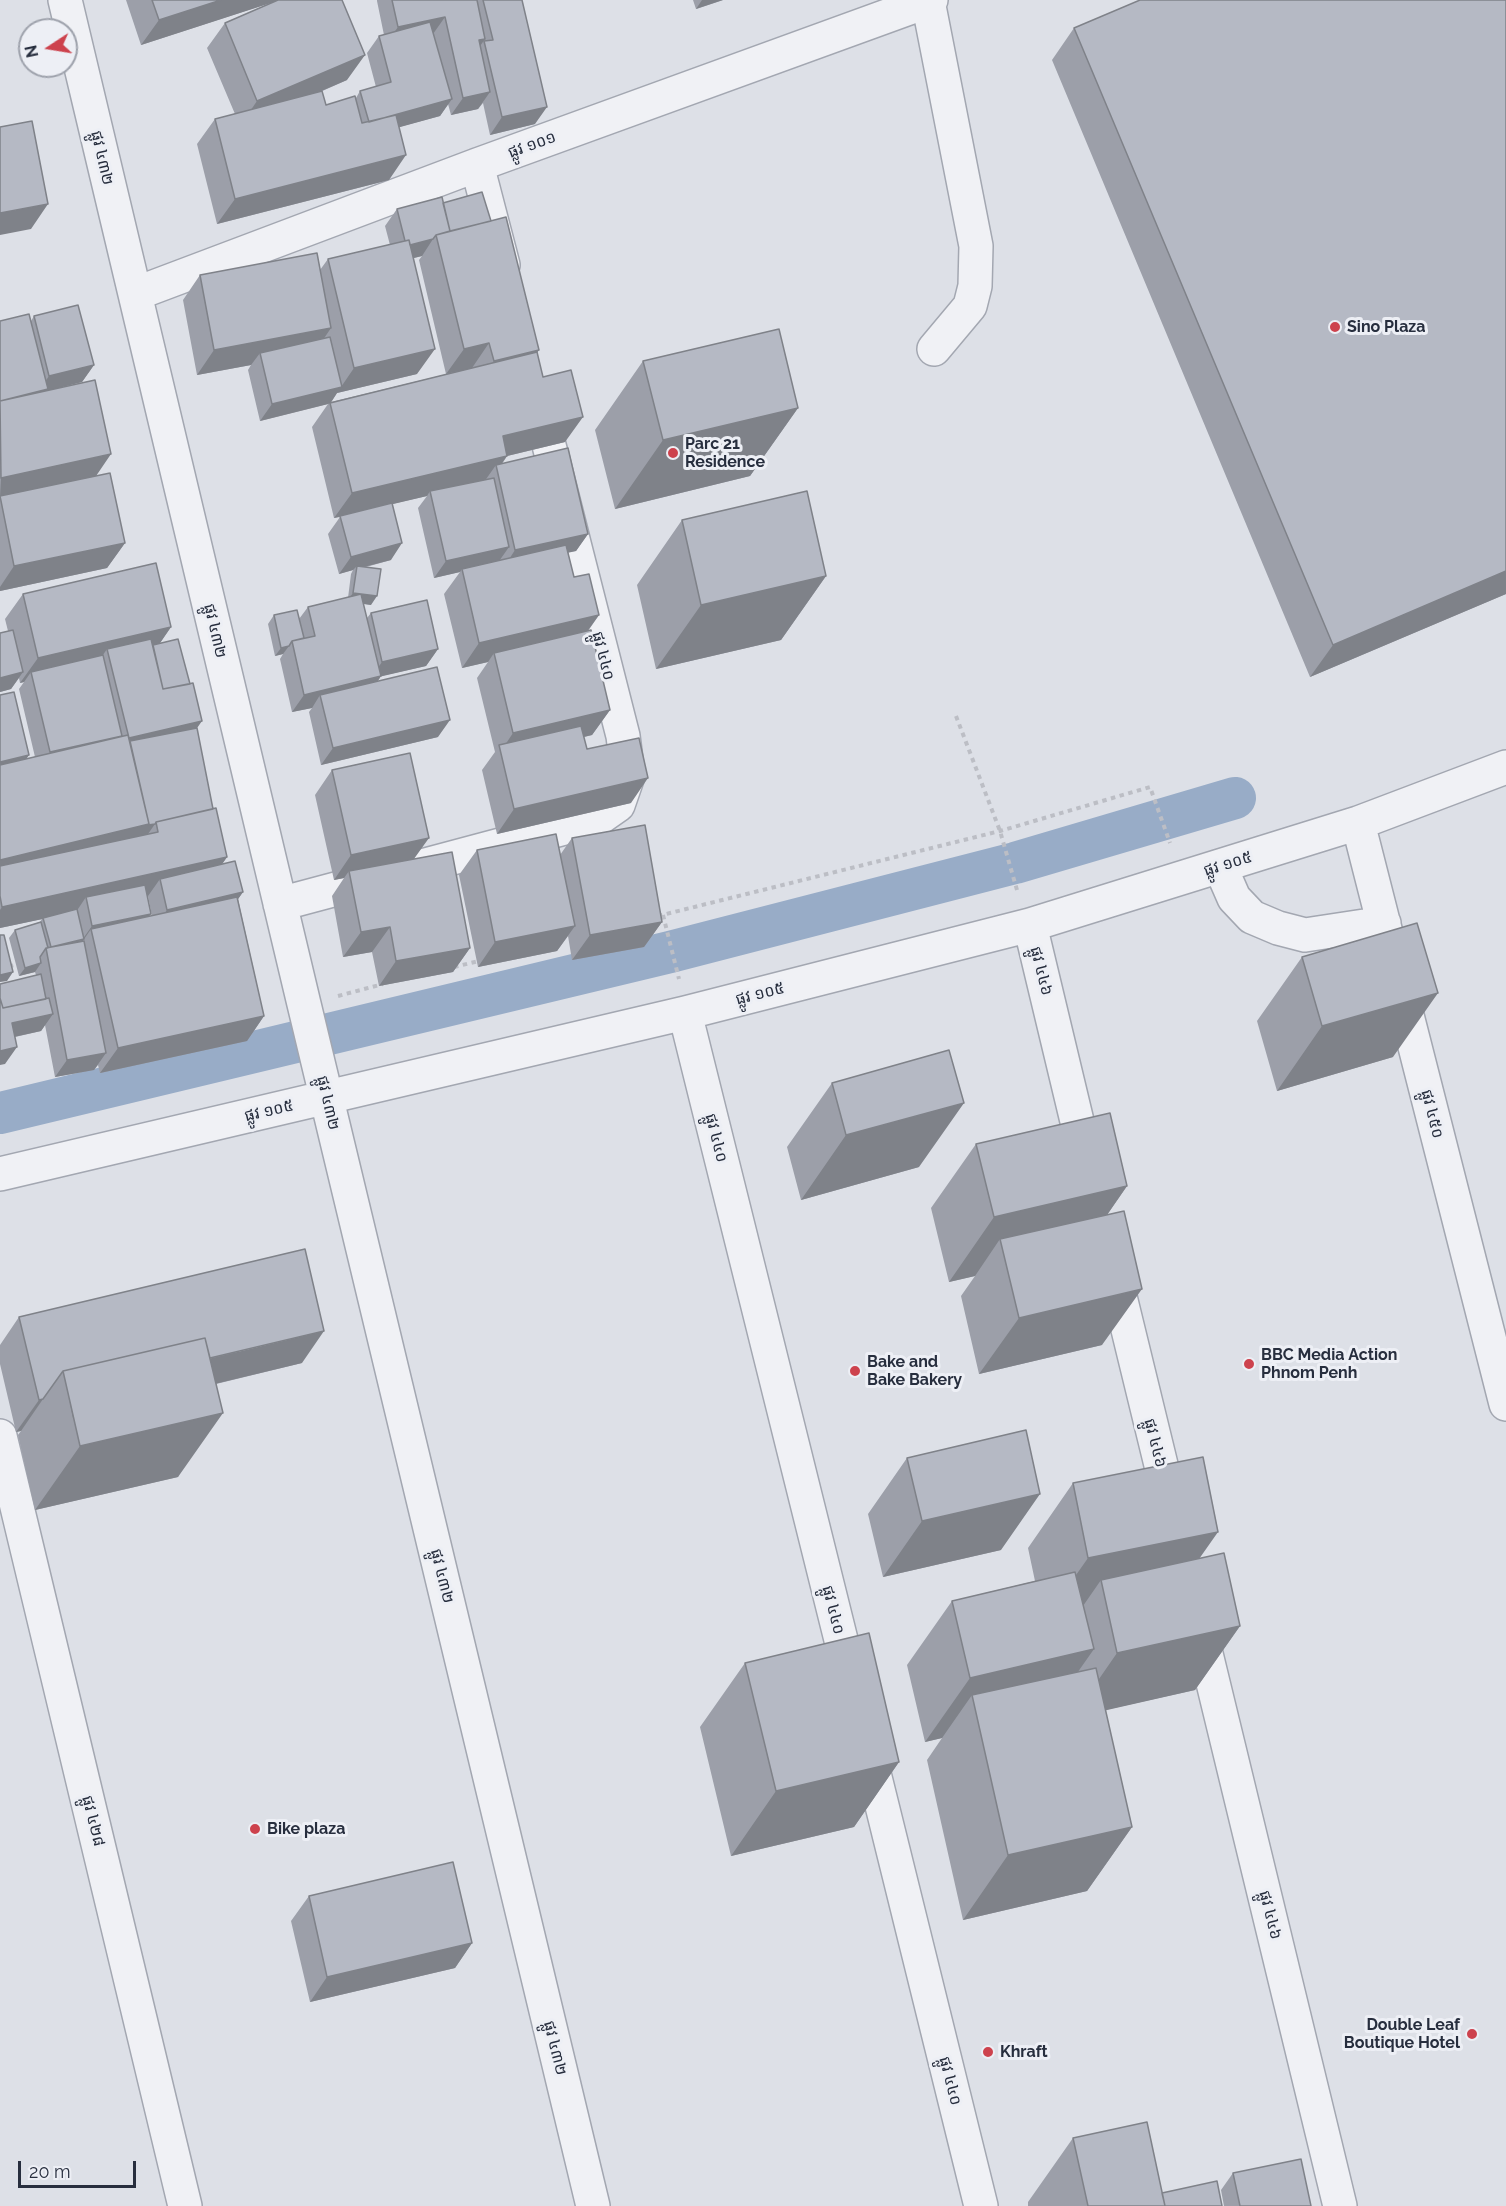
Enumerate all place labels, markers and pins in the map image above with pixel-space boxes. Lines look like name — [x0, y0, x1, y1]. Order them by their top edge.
place label: Sino Plaza — [1347, 317, 1425, 337]
marker: Sino Plaza — [1328, 320, 1342, 334]
place label: Parc 21 Residence — [685, 434, 765, 472]
marker: Parc 21 Residence — [666, 446, 680, 460]
place label: BBC Media Action Phnom Penh — [1261, 1345, 1397, 1383]
place label: Bake and Bake Bakery — [867, 1352, 962, 1390]
marker: BBC Media Action Phnom Penh — [1242, 1357, 1256, 1371]
marker: Bake and Bake Bakery — [848, 1364, 862, 1378]
place label: Bike plaza — [267, 1819, 345, 1839]
marker: Bike plaza — [248, 1822, 262, 1836]
place label: Double Leaf Boutique Hotel — [1344, 2015, 1460, 2053]
marker: Double Leaf Boutique Hotel — [1465, 2027, 1479, 2041]
place label: Khraft — [1000, 2042, 1048, 2062]
marker: Khraft — [981, 2045, 995, 2059]

